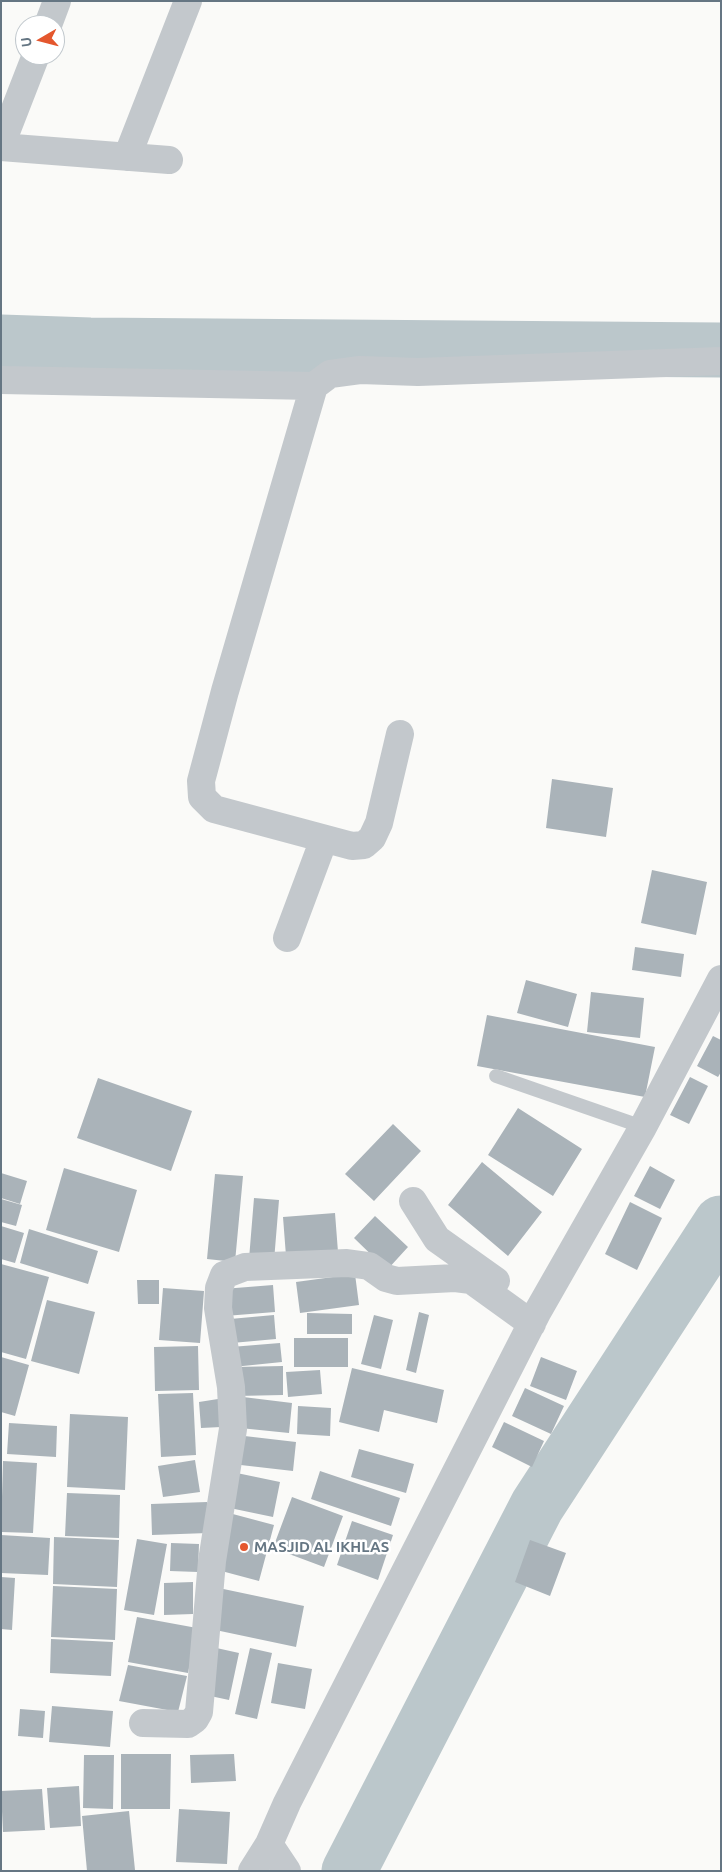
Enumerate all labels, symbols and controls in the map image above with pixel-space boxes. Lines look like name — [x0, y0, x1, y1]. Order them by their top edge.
north arrow — [15, 15, 65, 65]
text: U — [18, 36, 35, 48]
place label: MASJID AL IKHLAS — [254, 1538, 389, 1556]
marker: MASJID AL IKHLAS — [238, 1541, 250, 1553]

